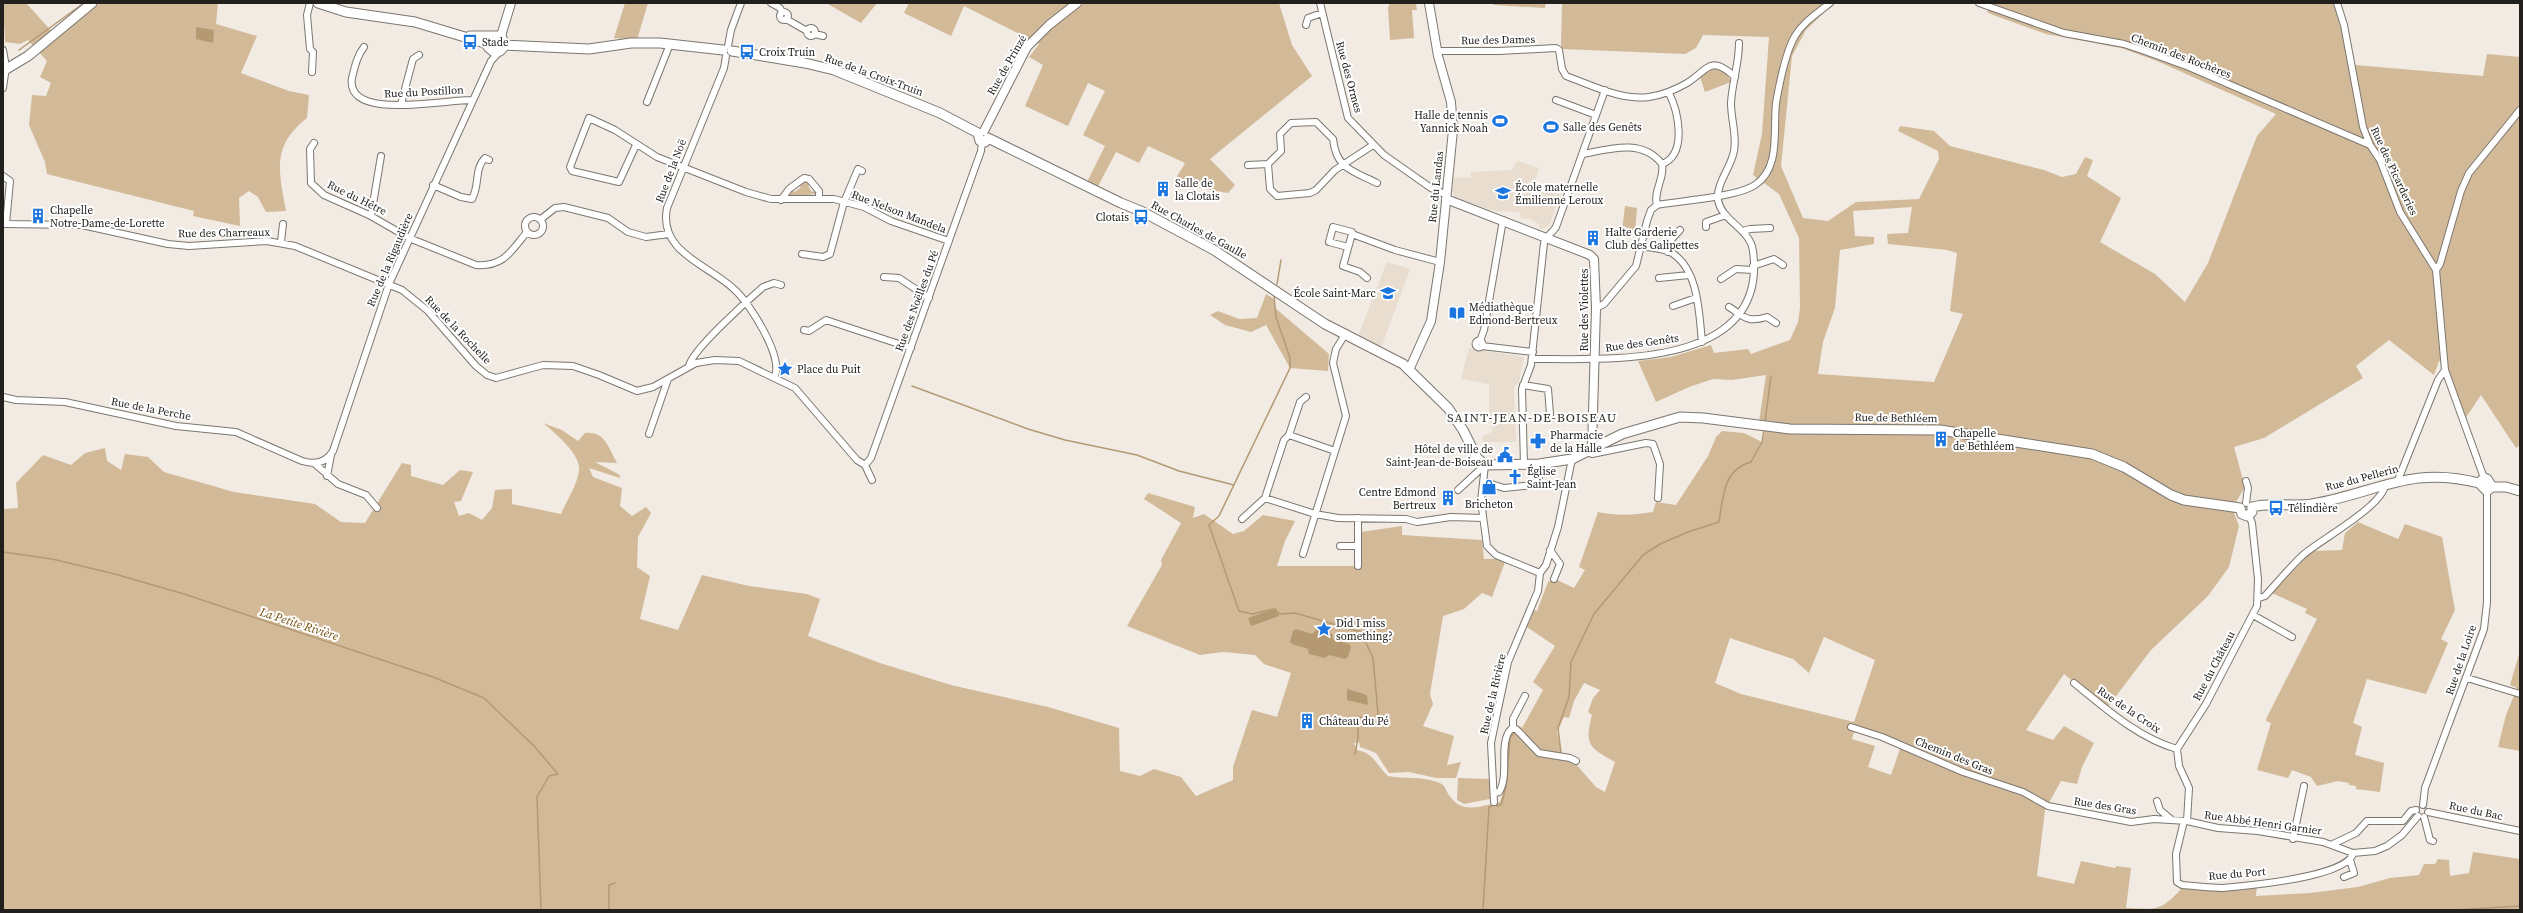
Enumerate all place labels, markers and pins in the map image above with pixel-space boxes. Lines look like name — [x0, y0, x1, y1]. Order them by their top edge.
bus stop icon: Stade — [461, 33, 479, 51]
place label: Stade — [482, 35, 509, 50]
bus stop icon: Croix Truin — [738, 43, 756, 61]
place label: Croix Truin — [759, 45, 816, 60]
place label: Halle de tennis Yannick Noah — [1414, 108, 1488, 136]
sports icon: Halle de tennis Yannick Noah — [1491, 112, 1509, 130]
sports icon: Salle des Genêts — [1542, 118, 1560, 136]
place label: Salle des Genêts — [1563, 120, 1642, 135]
place label: Salle de la Clotais — [1175, 176, 1220, 204]
building icon: Salle de la Clotais — [1154, 180, 1172, 198]
place label: École maternelle Émilienne Leroux — [1515, 180, 1604, 208]
school or university icon: École maternelle Émilienne Leroux — [1494, 184, 1512, 202]
place label: Chapelle Notre-Dame-de-Lorette — [50, 203, 165, 231]
building icon: Chapelle Notre-Dame-de-Lorette — [29, 207, 47, 225]
bus stop icon: Clotais — [1132, 208, 1150, 226]
place label: Clotais — [1096, 210, 1129, 225]
place label: Halte Garderie Club des Galipettes — [1605, 225, 1699, 253]
building icon: Halte Garderie Club des Galipettes — [1584, 229, 1602, 247]
school or university icon: École Saint-Marc — [1379, 284, 1397, 302]
place label: École Saint-Marc — [1293, 286, 1377, 301]
place label: Médiathèque Edmond-Bertreux — [1469, 300, 1558, 328]
library icon: Médiathèque Edmond-Bertreux — [1448, 304, 1466, 322]
place icon: Place du Puit — [776, 360, 794, 378]
place label: Place du Puit — [797, 362, 861, 377]
place label: Chapelle de Bethléem — [1953, 426, 2015, 454]
place label: Pharmacie de la Halle — [1550, 428, 1603, 456]
building icon: Chapelle de Bethléem — [1932, 430, 1950, 448]
pharmacy icon: Pharmacie de la Halle — [1529, 432, 1547, 450]
place label: Hôtel de ville de Saint-Jean-de-Boiseau — [1386, 442, 1494, 470]
public building icon: Hôtel de ville de Saint-Jean-de-Boiseau — [1496, 446, 1514, 464]
place label: Église Saint-Jean — [1527, 464, 1577, 492]
church icon: Église Saint-Jean — [1506, 468, 1524, 486]
shop icon: Bricheton — [1480, 478, 1498, 496]
place label: Centre Edmond Bertreux — [1359, 485, 1437, 513]
building icon: Centre Edmond Bertreux — [1439, 489, 1457, 507]
place label: Bricheton — [1465, 497, 1514, 512]
bus stop icon: Télindière — [2267, 499, 2285, 517]
place label: Télindière — [2288, 501, 2338, 516]
place label: Did I miss something? — [1336, 616, 1393, 644]
place icon: Did I miss something? — [1315, 620, 1333, 638]
building icon: Château du Pé — [1298, 712, 1316, 730]
place label: Château du Pé — [1319, 714, 1389, 729]

